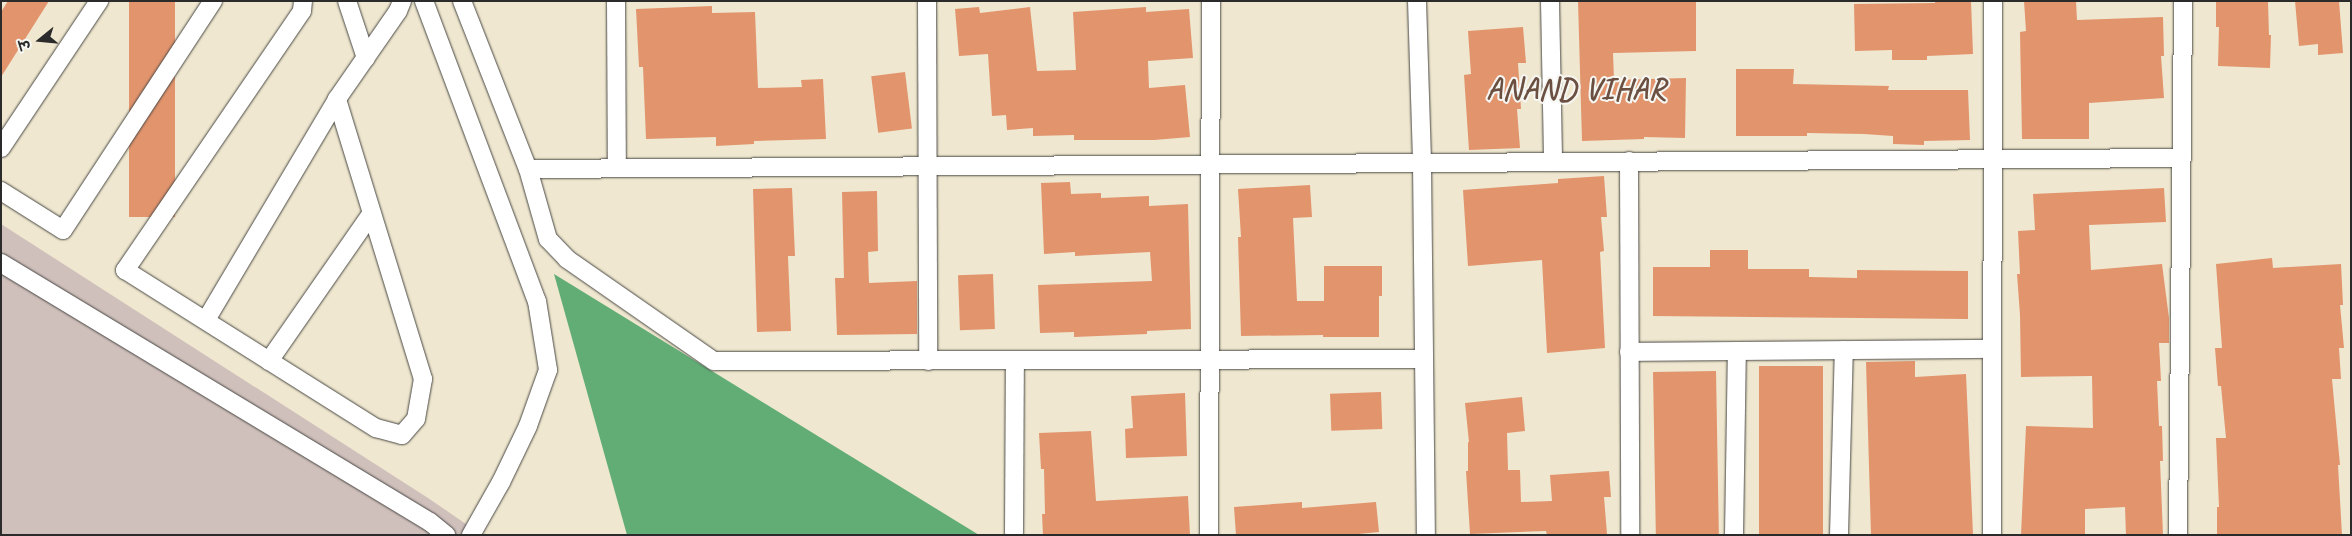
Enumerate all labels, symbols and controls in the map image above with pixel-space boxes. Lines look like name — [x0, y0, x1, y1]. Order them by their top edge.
north arrow — [15, 15, 65, 65]
text: उ — [16, 38, 35, 51]
district label: ANAND VIHAR — [1486, 71, 1666, 107]

